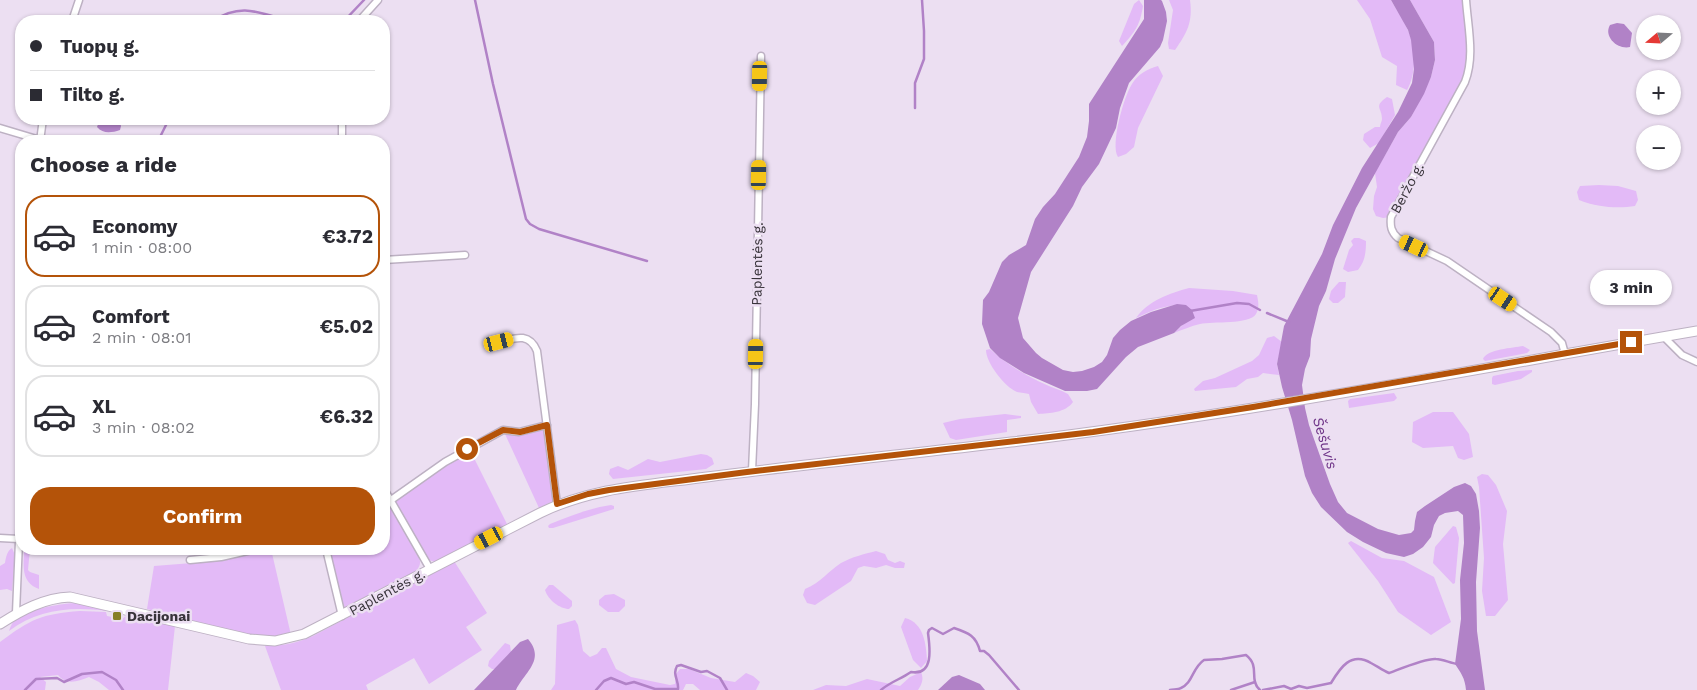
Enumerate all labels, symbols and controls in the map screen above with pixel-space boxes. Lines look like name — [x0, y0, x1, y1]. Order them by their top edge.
north arrow — [1636, 15, 1681, 60]
map controls — [1636, 15, 1681, 170]
text: Tuopų g. — [60, 35, 140, 58]
car — [752, 61, 767, 91]
button: + — [1636, 70, 1681, 115]
text: Tilto g. — [60, 83, 125, 106]
button: − — [1636, 125, 1681, 170]
text: Choose a ride — [30, 152, 177, 177]
car — [751, 160, 766, 190]
street label: Beržo g. — [1387, 160, 1427, 216]
icon: car — [32, 214, 77, 259]
text: Economy — [92, 215, 177, 238]
street label: Paplentės g. — [748, 222, 766, 306]
text: €3.72 — [322, 225, 373, 248]
car — [1397, 233, 1430, 259]
text: 1 min · 08:00 — [92, 238, 192, 257]
callout: 3 min — [1590, 270, 1672, 304]
text: 3 min — [1609, 278, 1653, 297]
car — [1486, 284, 1519, 314]
icon: car — [32, 304, 77, 349]
text: Comfort — [92, 305, 170, 328]
text: €5.02 — [320, 315, 373, 338]
text: 2 min · 08:01 — [92, 328, 191, 347]
car — [482, 331, 515, 353]
route end — [1620, 331, 1642, 353]
car — [748, 339, 763, 369]
icon: car — [32, 394, 77, 439]
text: XL — [92, 395, 116, 418]
text: €6.32 — [320, 405, 373, 428]
water label: Šešuvis — [1309, 414, 1342, 472]
text: 3 min · 08:02 — [92, 418, 195, 437]
route start — [456, 438, 478, 460]
button: Confirm — [30, 487, 375, 545]
car — [472, 525, 505, 551]
street label: Paplentės g. — [346, 565, 428, 619]
place label: Dacijonai — [127, 608, 190, 624]
marker: Dacijonai — [111, 610, 123, 622]

